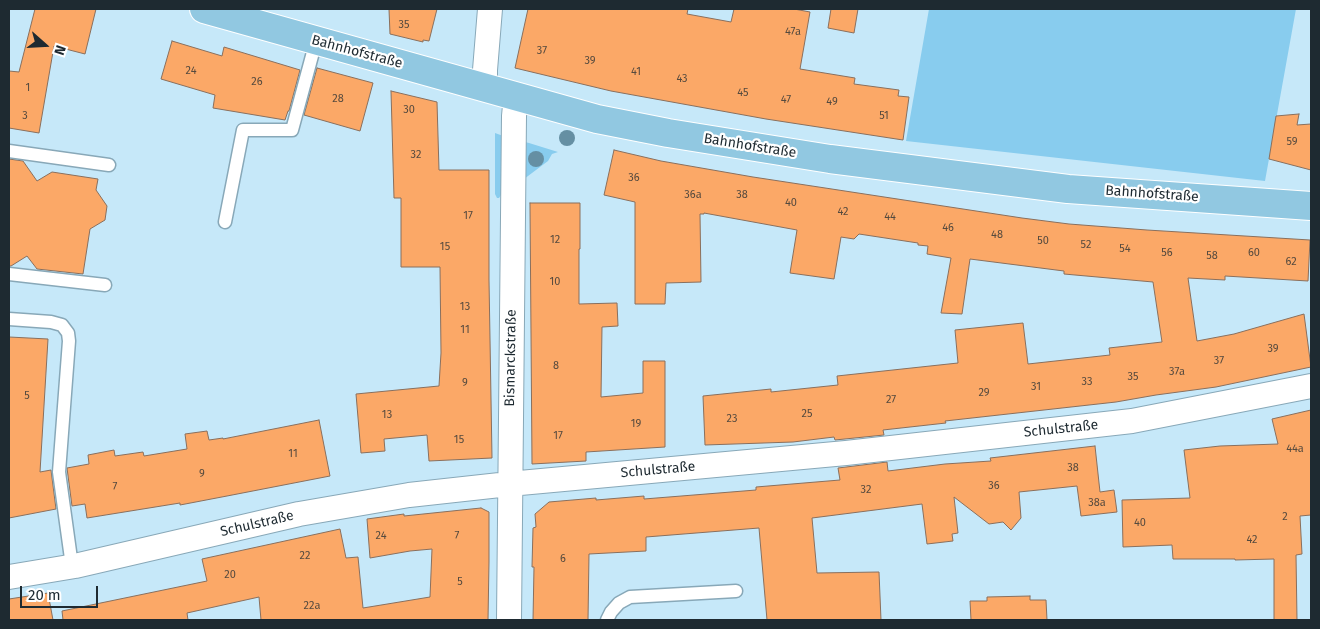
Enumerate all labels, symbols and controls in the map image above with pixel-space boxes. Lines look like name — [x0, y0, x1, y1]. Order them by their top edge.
house number: 35 — [399, 18, 409, 32]
north arrow — [20, 20, 70, 70]
house number: 47a — [785, 25, 801, 39]
street label: Bahnhofstraße — [310, 32, 404, 72]
text: N — [50, 43, 69, 57]
house number: 37 — [537, 44, 547, 58]
house number: 39 — [584, 54, 596, 68]
house number: 24 — [186, 64, 196, 78]
house number: 41 — [631, 65, 641, 79]
house number: 43 — [676, 72, 688, 86]
house number: 26 — [251, 75, 263, 89]
house number: 1 — [26, 81, 30, 95]
house number: 45 — [737, 86, 749, 100]
house number: 28 — [332, 92, 344, 106]
house number: 47 — [781, 93, 791, 107]
house number: 49 — [826, 95, 838, 109]
house number: 30 — [403, 103, 415, 117]
house number: 3 — [22, 109, 28, 123]
house number: 51 — [879, 109, 889, 123]
street label: Bahnhofstraße — [702, 130, 798, 162]
house number: 59 — [1286, 135, 1298, 149]
house number: 32 — [411, 148, 421, 162]
house number: 36 — [628, 171, 640, 185]
street label: Bahnhofstraße — [1105, 182, 1199, 206]
house number: 36a — [684, 188, 702, 202]
house number: 38 — [736, 188, 748, 202]
house number: 40 — [785, 196, 797, 210]
house number: 42 — [837, 205, 849, 219]
house number: 17 — [463, 209, 473, 223]
house number: 44 — [884, 210, 896, 224]
house number: 46 — [942, 221, 954, 235]
house number: 48 — [991, 228, 1003, 242]
house number: 12 — [550, 233, 560, 247]
house number: 50 — [1037, 234, 1049, 248]
house number: 52 — [1081, 238, 1091, 252]
house number: 15 — [440, 240, 450, 254]
house number: 54 — [1119, 242, 1131, 256]
house number: 56 — [1161, 246, 1173, 260]
house number: 60 — [1248, 246, 1260, 260]
house number: 58 — [1206, 249, 1218, 263]
house number: 62 — [1285, 255, 1297, 269]
house number: 10 — [550, 275, 560, 289]
house number: 13 — [460, 300, 470, 314]
street label: Bismarckstraße — [502, 309, 520, 407]
house number: 11 — [460, 323, 470, 337]
house number: 39 — [1267, 342, 1279, 356]
house number: 37 — [1214, 354, 1224, 368]
house number: 8 — [553, 359, 559, 373]
house number: 37a — [1169, 365, 1185, 379]
house number: 35 — [1128, 370, 1138, 384]
house number: 33 — [1082, 375, 1092, 389]
house number: 9 — [462, 376, 468, 390]
house number: 31 — [1031, 380, 1041, 394]
house number: 29 — [978, 386, 990, 400]
house number: 5 — [24, 389, 30, 403]
house number: 27 — [886, 393, 896, 407]
house number: 25 — [802, 407, 812, 421]
house number: 13 — [382, 408, 392, 422]
house number: 23 — [727, 412, 737, 426]
house number: 19 — [631, 417, 641, 431]
street label: Schulstraße — [1023, 417, 1099, 441]
house number: 17 — [553, 429, 563, 443]
house number: 15 — [454, 433, 464, 447]
house number: 44a — [1286, 442, 1304, 456]
house number: 11 — [288, 447, 298, 461]
street label: Schulstraße — [620, 458, 696, 482]
house number: 38 — [1067, 461, 1079, 475]
house number: 9 — [199, 467, 205, 481]
house number: 36 — [988, 479, 1000, 493]
house number: 7 — [113, 480, 117, 494]
house number: 32 — [861, 483, 871, 497]
house number: 38a — [1088, 496, 1106, 510]
street label: Schulstraße — [219, 507, 295, 541]
house number: 2 — [1282, 510, 1288, 524]
house number: 40 — [1134, 516, 1146, 530]
house number: 24 — [376, 529, 386, 543]
house number: 7 — [455, 529, 459, 543]
house number: 42 — [1246, 533, 1258, 547]
house number: 22 — [300, 549, 310, 563]
house number: 6 — [560, 552, 566, 566]
house number: 20 — [224, 568, 236, 582]
house number: 5 — [457, 575, 463, 589]
scale bar — [22, 576, 100, 608]
text: 20 m — [28, 586, 61, 604]
house number: 22a — [304, 599, 320, 613]

